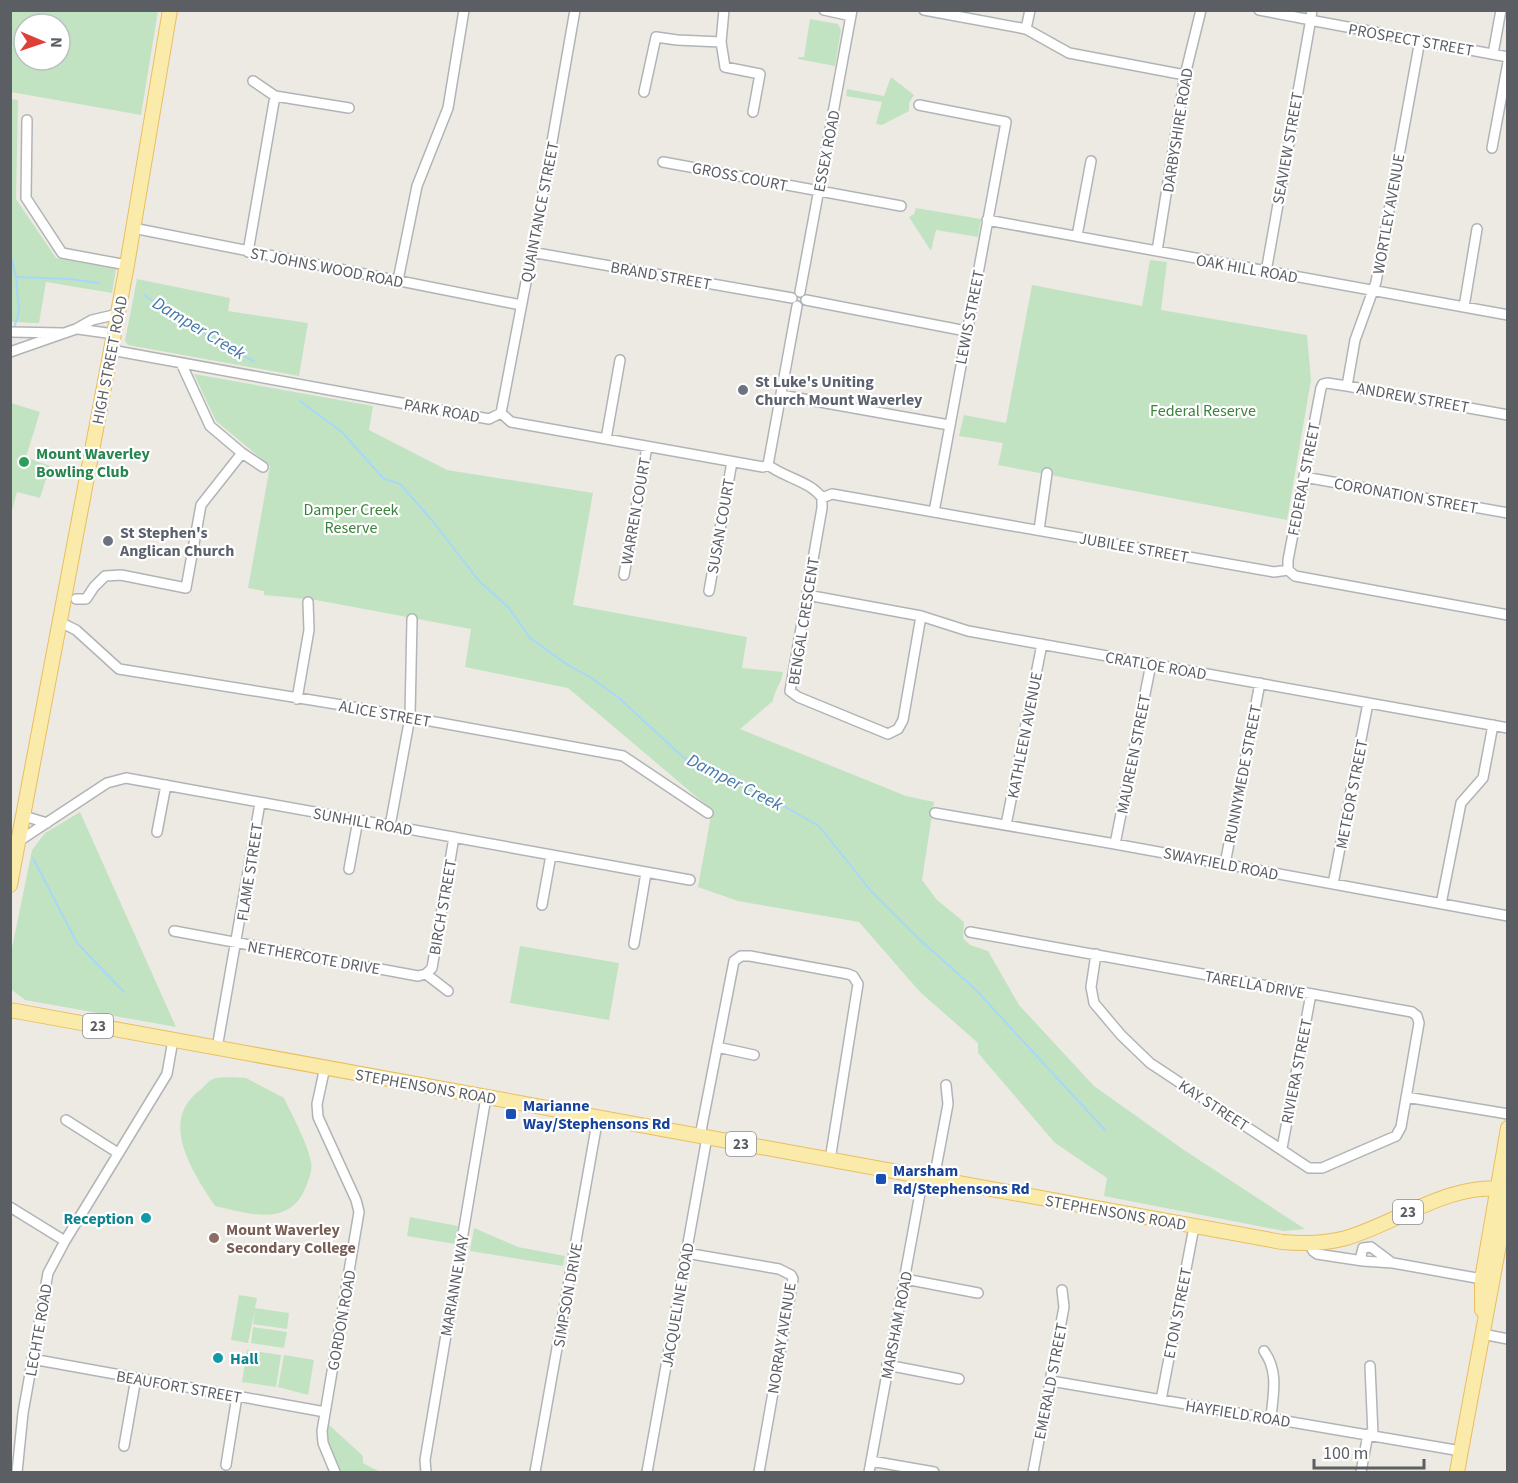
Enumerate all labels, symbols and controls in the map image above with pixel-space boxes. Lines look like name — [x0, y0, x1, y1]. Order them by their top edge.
north arrow — [12, 12, 72, 72]
street label: PROSPECT STREET — [1346, 18, 1476, 62]
text: N — [45, 37, 67, 48]
street label: DARBYSHIRE ROAD — [1157, 66, 1199, 194]
street label: SEAVIEW STREET — [1267, 90, 1309, 206]
street label: ESSEX ROAD — [808, 108, 846, 194]
street label: QUAINTANCE STREET — [516, 139, 565, 284]
street label: WORTLEY AVENUE — [1368, 152, 1410, 276]
street label: GROSS COURT — [690, 157, 790, 197]
street label: ST JOHNS WOOD ROAD — [248, 242, 405, 294]
street label: OAK HILL ROAD — [1194, 249, 1300, 289]
street label: BRAND STREET — [609, 256, 713, 296]
street label: LEWIS STREET — [950, 268, 990, 366]
water label: Damper Creek — [148, 291, 250, 366]
street label: HIGH STREET ROAD — [87, 294, 133, 426]
place label: St Luke's Uniting Church Mount Waverley — [755, 371, 923, 411]
street label: ANDREW STREET — [1355, 377, 1471, 419]
marker: St Luke's Uniting Church Mount Waverley — [736, 383, 750, 397]
street label: PARK ROAD — [402, 393, 482, 429]
park label: Federal Reserve — [1150, 400, 1256, 422]
street label: FEDERAL STREET — [1282, 420, 1326, 538]
place label: Mount Waverley Bowling Club — [36, 443, 151, 483]
marker: Mount Waverley Bowling Club — [17, 455, 31, 469]
street label: WARREN COURT — [616, 455, 656, 567]
street label: CORONATION STREET — [1332, 473, 1480, 520]
street label: SUSAN COURT — [702, 476, 740, 576]
park label: Damper Creek Reserve — [303, 499, 399, 539]
place label: St Stephen's Anglican Church — [119, 522, 234, 562]
street label: JUBILEE STREET — [1077, 528, 1191, 569]
marker: St Stephen's Anglican Church — [101, 534, 115, 548]
street label: BENGAL CRESCENT — [783, 555, 825, 687]
street label: CRATLOE ROAD — [1104, 646, 1208, 686]
street label: KATHLEEN AVENUE — [1002, 670, 1048, 800]
street label: MAUREEN STREET — [1112, 692, 1156, 816]
street label: ALICE STREET — [337, 695, 433, 733]
street label: RUNNYMEDE STREET — [1219, 703, 1267, 845]
street label: METEOR STREET — [1331, 737, 1373, 851]
water label: Damper Creek — [683, 748, 787, 817]
street label: SUNHILL ROAD — [311, 802, 414, 842]
street label: FLAME STREET — [231, 821, 269, 923]
street label: SWAYFIELD ROAD — [1161, 842, 1280, 886]
street label: BIRCH STREET — [424, 857, 462, 957]
street label: NETHERCOTE DRIVE — [246, 935, 382, 980]
street label: TARELLA DRIVE — [1203, 965, 1307, 1005]
road number: 23 — [83, 1014, 113, 1038]
street label: RIVIERA STREET — [1276, 1016, 1318, 1126]
street label: STEPHENSONS ROAD — [354, 1064, 498, 1110]
street label: KAY STREET — [1174, 1075, 1253, 1137]
place label: Marianne Way/Stephensons Rd — [523, 1095, 671, 1135]
marker: Marianne Way/Stephensons Rd — [504, 1107, 518, 1121]
road number: 23 — [726, 1132, 756, 1156]
place label: Marsham Rd/Stephensons Rd — [893, 1160, 1030, 1200]
marker: Marsham Rd/Stephensons Rd — [874, 1172, 888, 1186]
street label: STEPHENSONS ROAD — [1044, 1190, 1188, 1236]
road number: 23 — [1393, 1200, 1423, 1224]
place label: Reception — [63, 1208, 134, 1230]
marker: Reception — [139, 1211, 153, 1225]
place label: Mount Waverley Secondary College — [226, 1219, 356, 1259]
marker: Mount Waverley Secondary College — [207, 1231, 221, 1245]
street label: MARIANNE WAY — [435, 1232, 475, 1338]
street label: SIMPSON DRIVE — [548, 1241, 588, 1349]
street label: JACQUELINE ROAD — [656, 1241, 700, 1369]
street label: ETON STREET — [1158, 1265, 1198, 1361]
street label: GORDON ROAD — [322, 1268, 362, 1372]
street label: MARSHAM ROAD — [876, 1269, 918, 1381]
street label: NORRAY AVENUE — [762, 1281, 802, 1396]
street label: LECHTE ROAD — [20, 1282, 58, 1378]
street label: EMERALD STREET — [1029, 1321, 1073, 1441]
place label: Hall — [230, 1348, 259, 1370]
marker: Hall — [211, 1351, 225, 1365]
street label: BEAUFORT STREET — [114, 1365, 244, 1409]
street label: HAYFIELD ROAD — [1184, 1395, 1292, 1433]
scale bar — [1314, 1432, 1424, 1470]
text: 100 m — [1323, 1441, 1368, 1466]

